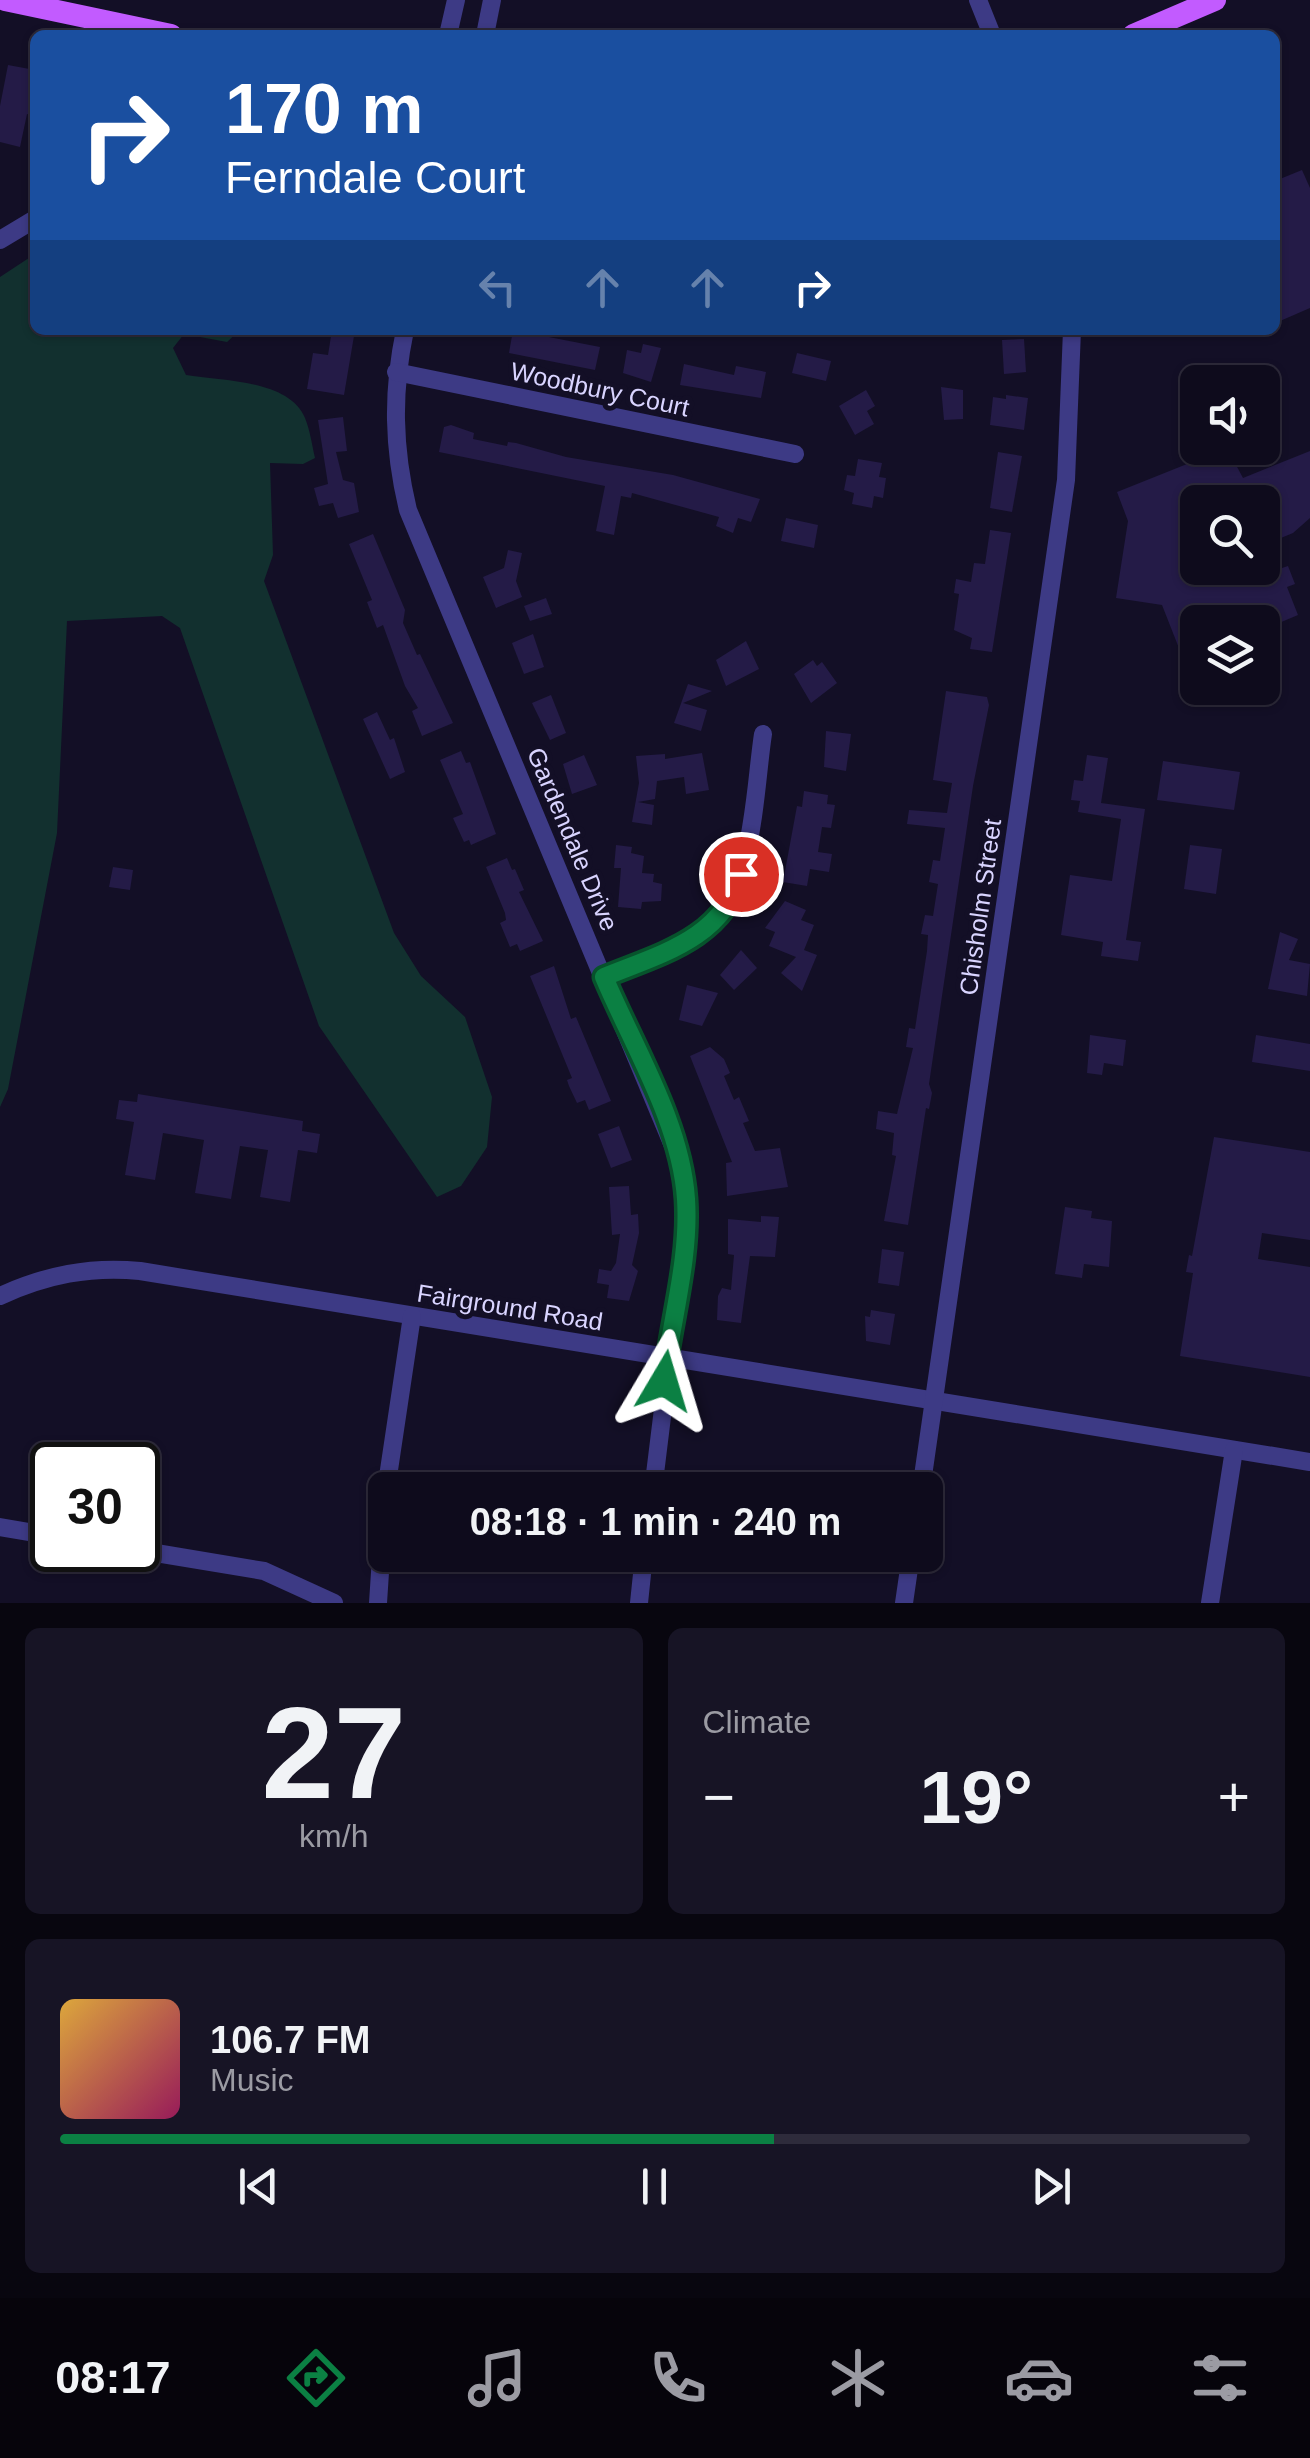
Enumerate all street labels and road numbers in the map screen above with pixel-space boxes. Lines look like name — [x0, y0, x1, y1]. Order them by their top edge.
street label: Woodbury Court — [508, 356, 692, 422]
street label: Gardendale Drive — [522, 743, 624, 935]
street label: Chisholm Street — [954, 817, 1006, 997]
street label: Fairground Road — [415, 1278, 605, 1336]

